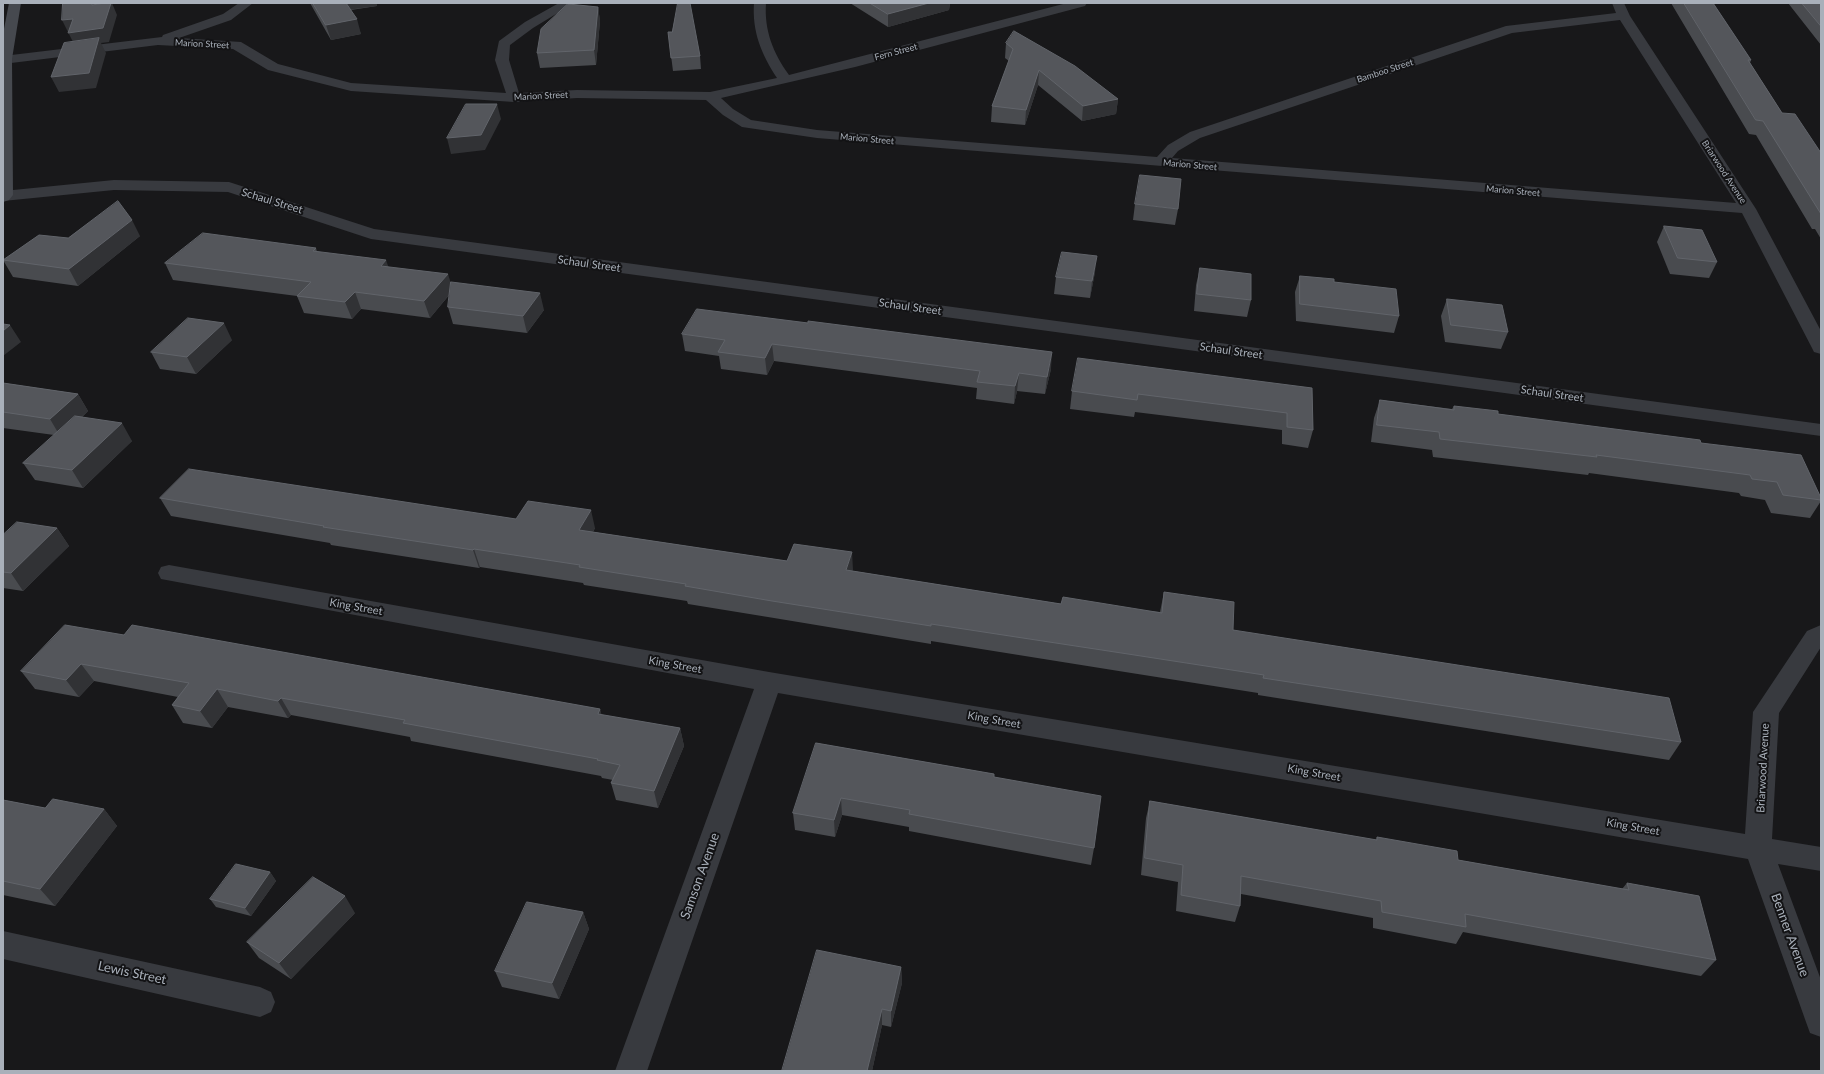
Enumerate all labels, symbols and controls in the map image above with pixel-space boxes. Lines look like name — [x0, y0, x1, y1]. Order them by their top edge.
street label: Marion Street — [175, 37, 229, 51]
street label: Fern Street — [873, 41, 919, 63]
street label: Bamboo Street — [1355, 57, 1415, 85]
street label: Marion Street — [514, 89, 568, 103]
street label: Marion Street — [840, 131, 894, 147]
street label: Briarwood Avenue — [1700, 138, 1748, 206]
street label: Marion Street — [1163, 157, 1217, 173]
street label: Marion Street — [1486, 183, 1540, 199]
street label: Schaul Street — [240, 185, 304, 217]
street label: Schaul Street — [557, 253, 621, 275]
street label: Schaul Street — [878, 296, 942, 318]
street label: Schaul Street — [1199, 340, 1263, 362]
street label: Schaul Street — [1520, 383, 1584, 405]
street label: King Street — [328, 596, 384, 618]
street label: King Street — [647, 654, 703, 676]
street label: King Street — [966, 709, 1022, 731]
street label: Briarwood Avenue — [1754, 723, 1772, 813]
street label: King Street — [1286, 762, 1342, 784]
street label: King Street — [1605, 816, 1661, 838]
street label: Samson Avenue — [677, 831, 723, 921]
street label: Benner Avenue — [1768, 891, 1812, 979]
street label: Lewis Street — [96, 958, 168, 988]

